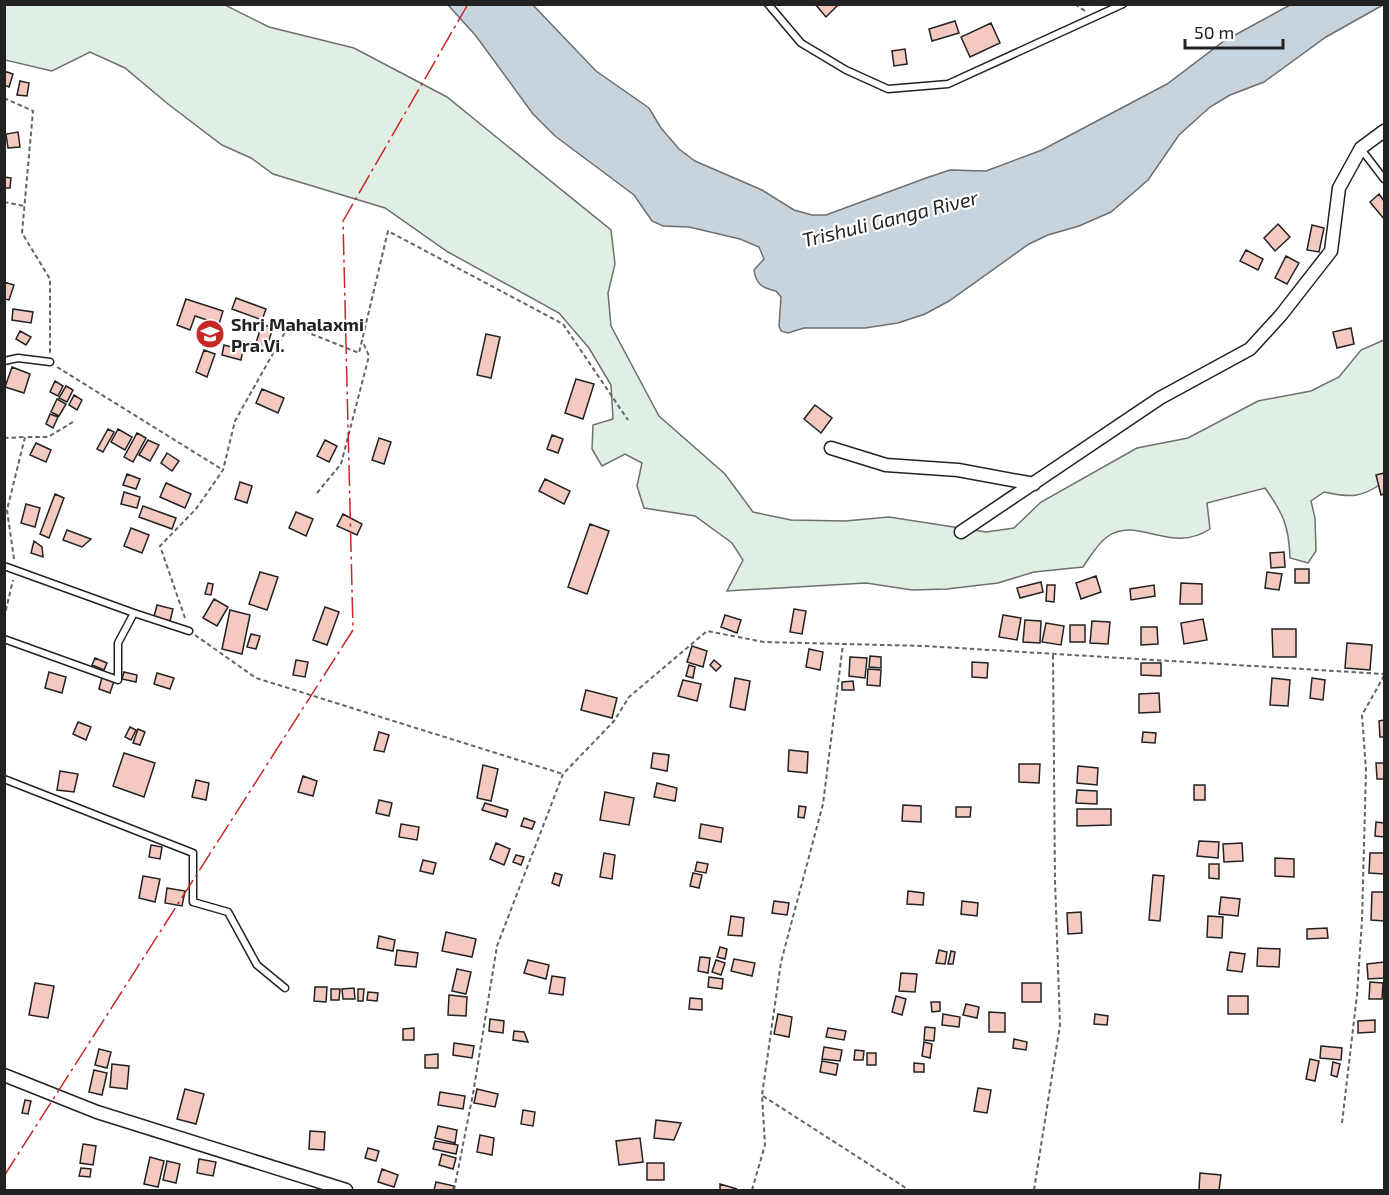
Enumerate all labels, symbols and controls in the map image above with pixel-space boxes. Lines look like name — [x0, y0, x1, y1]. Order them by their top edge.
scale bar — [1185, 12, 1282, 50]
text: 50 m — [1194, 21, 1234, 43]
water label: Trishuli Ganga River — [799, 184, 982, 251]
place label: Shri Mahalaxmi Pra.Vi. — [231, 313, 364, 356]
school or university icon: Shri Mahalaxmi Pra.Vi. — [194, 318, 226, 350]

